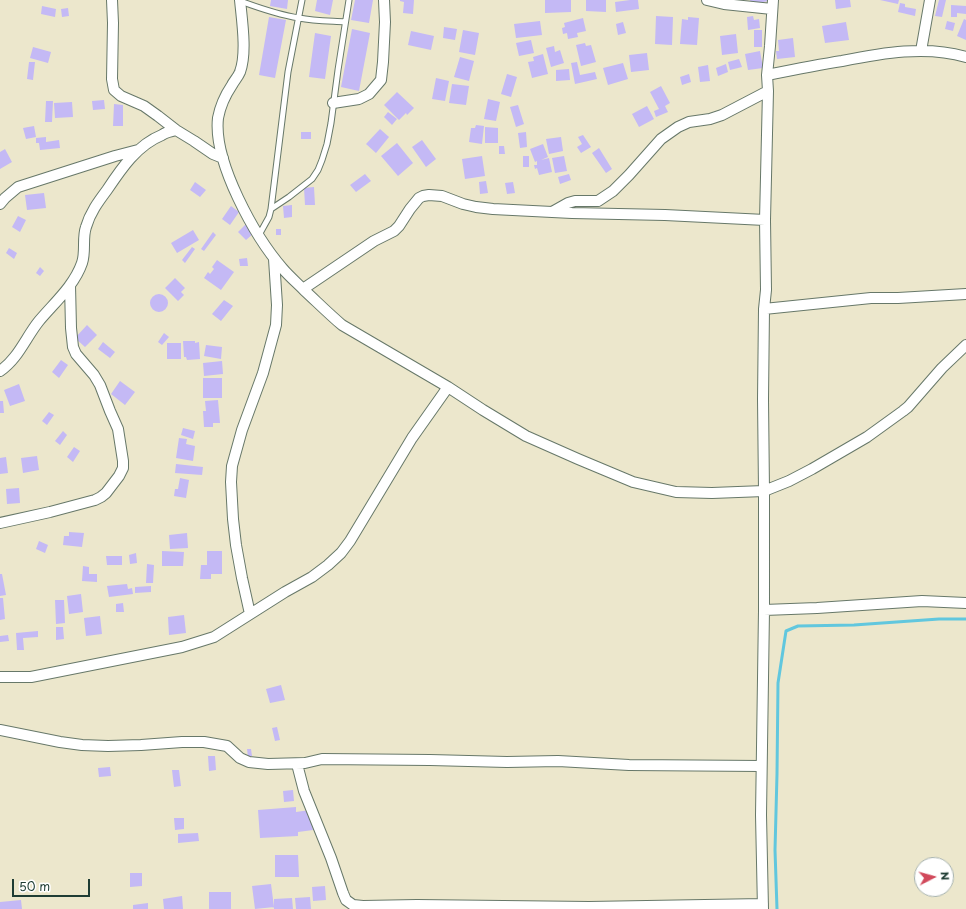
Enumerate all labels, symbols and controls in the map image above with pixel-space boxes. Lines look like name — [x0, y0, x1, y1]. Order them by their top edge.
north arrow — [914, 857, 954, 897]
scale bar — [14, 871, 92, 897]
text: N — [937, 871, 954, 881]
text: 50 m — [19, 877, 50, 895]

